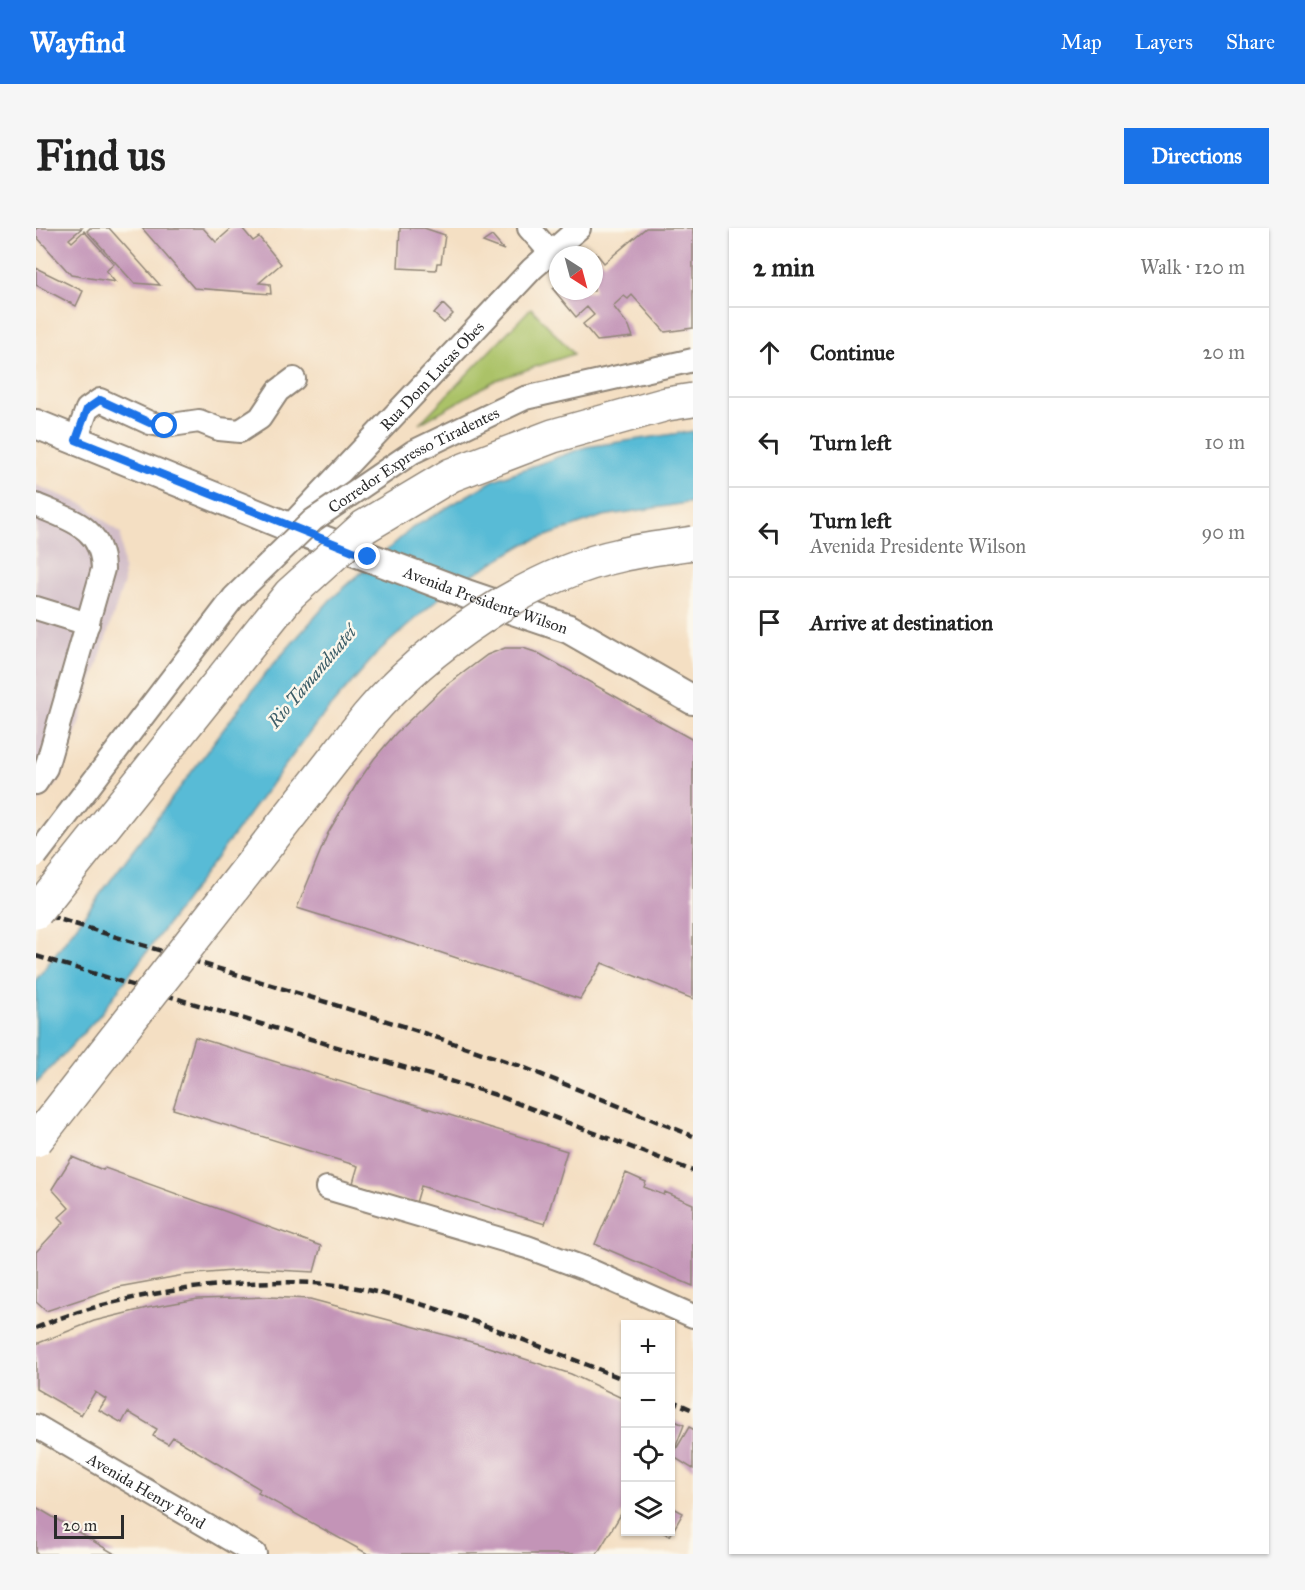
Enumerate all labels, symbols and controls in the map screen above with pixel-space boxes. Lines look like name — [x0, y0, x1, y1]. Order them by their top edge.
text: Wayfind — [30, 25, 125, 60]
text: Map — [1061, 29, 1102, 55]
text: Layers — [1135, 29, 1193, 55]
text: Share — [1226, 29, 1275, 55]
button: Directions — [1124, 128, 1269, 184]
text: Find us — [36, 130, 166, 182]
north arrow — [549, 246, 603, 300]
text: 2 min — [753, 251, 814, 283]
text: Walk · 120 m — [1140, 255, 1245, 279]
street label: Rua Dom Lucas Obes — [376, 317, 488, 435]
icon: ahead — [753, 336, 786, 369]
text: Continue — [810, 339, 895, 366]
text: 20 m — [1202, 340, 1245, 364]
street label: Corredor Expresso Tiradentes — [324, 403, 503, 517]
route start — [151, 412, 177, 438]
icon: left — [753, 426, 786, 459]
text: Turn left — [810, 429, 892, 456]
text: 10 m — [1204, 430, 1245, 454]
text: Turn left — [810, 507, 892, 534]
icon: left — [753, 516, 786, 549]
text: 90 m — [1202, 520, 1245, 544]
text: Avenida Presidente Wilson — [810, 534, 1026, 558]
route end — [354, 543, 380, 569]
street label: Avenida Presidente Wilson — [400, 562, 571, 638]
icon: arrive — [753, 606, 786, 639]
text: Arrive at destination — [810, 609, 993, 636]
water label: Rio Tamanduateí — [263, 619, 363, 733]
map controls — [621, 1320, 675, 1536]
button: + — [621, 1320, 675, 1374]
button: − — [621, 1374, 675, 1428]
button: locate — [621, 1428, 675, 1482]
street label: Avenida Henry Ford — [83, 1449, 209, 1533]
button: layers — [621, 1482, 675, 1536]
scale bar — [54, 1512, 124, 1540]
text: 20 m — [63, 1516, 97, 1535]

